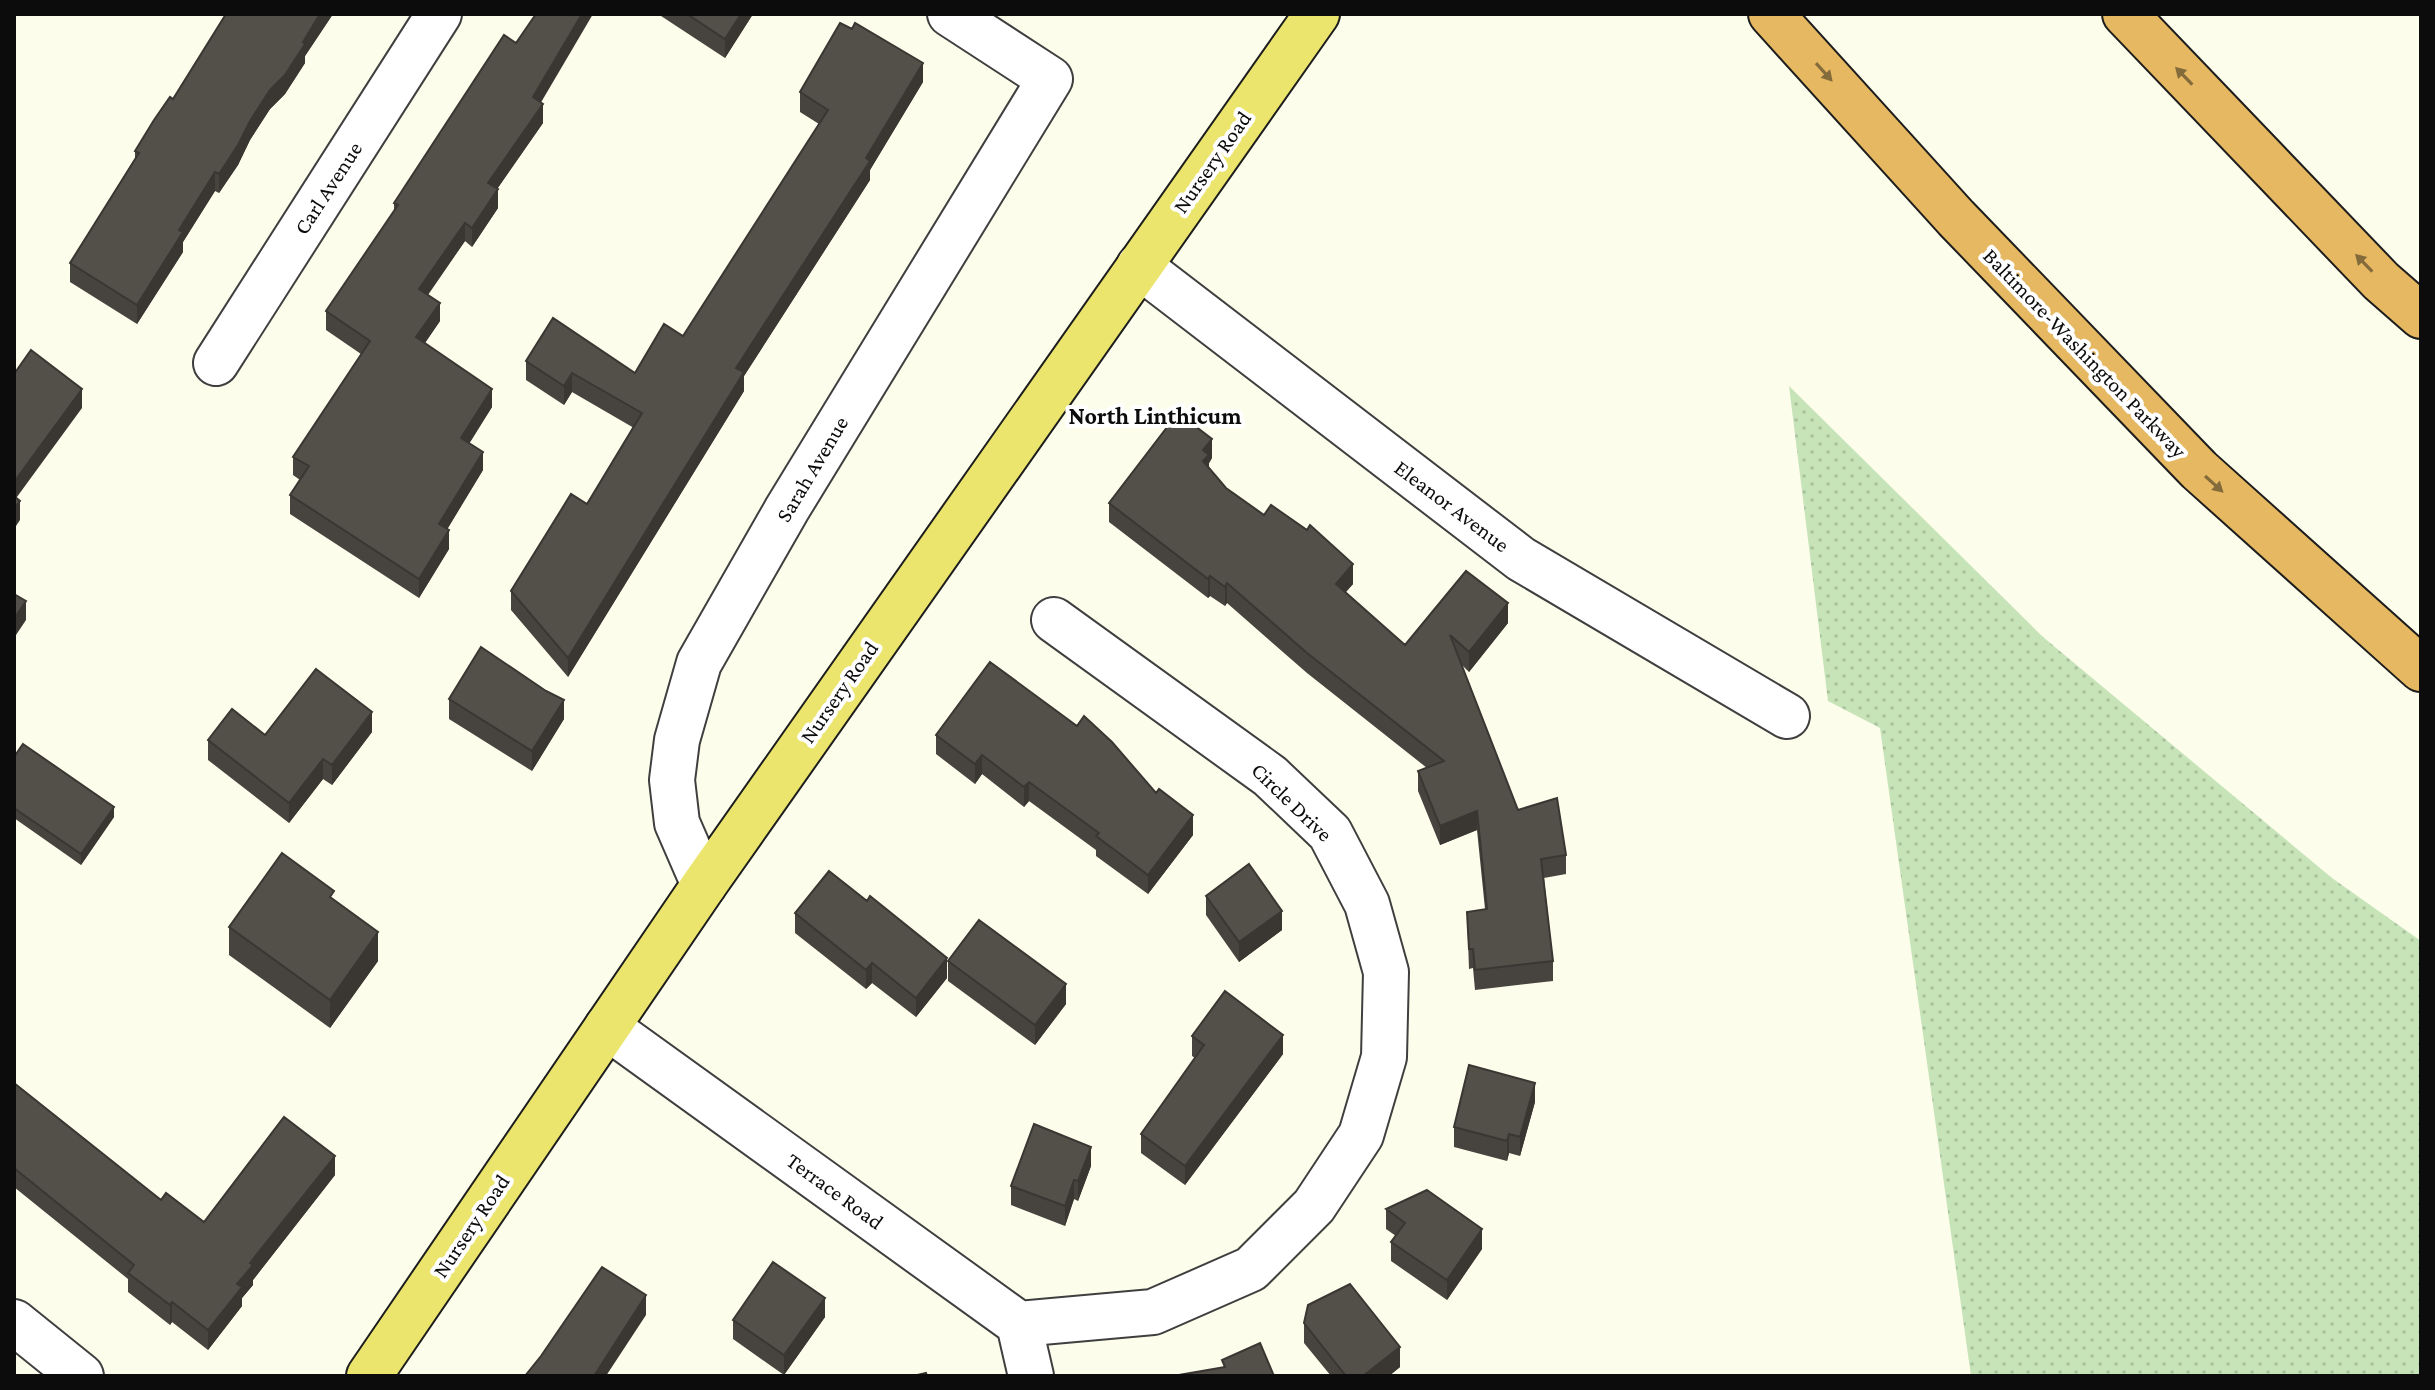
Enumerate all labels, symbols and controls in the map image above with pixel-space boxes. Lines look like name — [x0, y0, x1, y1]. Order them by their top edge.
one-way arrow — [1814, 62, 1832, 81]
one-way arrow — [2175, 67, 2193, 86]
street label: Nursery Road — [1168, 106, 1257, 218]
street label: Carl Avenue — [289, 137, 367, 239]
street label: Baltimore-Washington Parkway — [1978, 243, 2192, 464]
one-way arrow — [2355, 254, 2374, 273]
district label: North Linthicum — [1069, 402, 1242, 429]
street label: Sarah Avenue — [771, 412, 853, 526]
street label: Eleanor Avenue — [1390, 455, 1514, 557]
one-way arrow — [2204, 475, 2224, 492]
street label: Nursery Road — [795, 636, 884, 748]
street label: Circle Drive — [1246, 757, 1338, 847]
street label: Terrace Road — [782, 1148, 889, 1235]
street label: Nursery Road — [427, 1169, 515, 1282]

